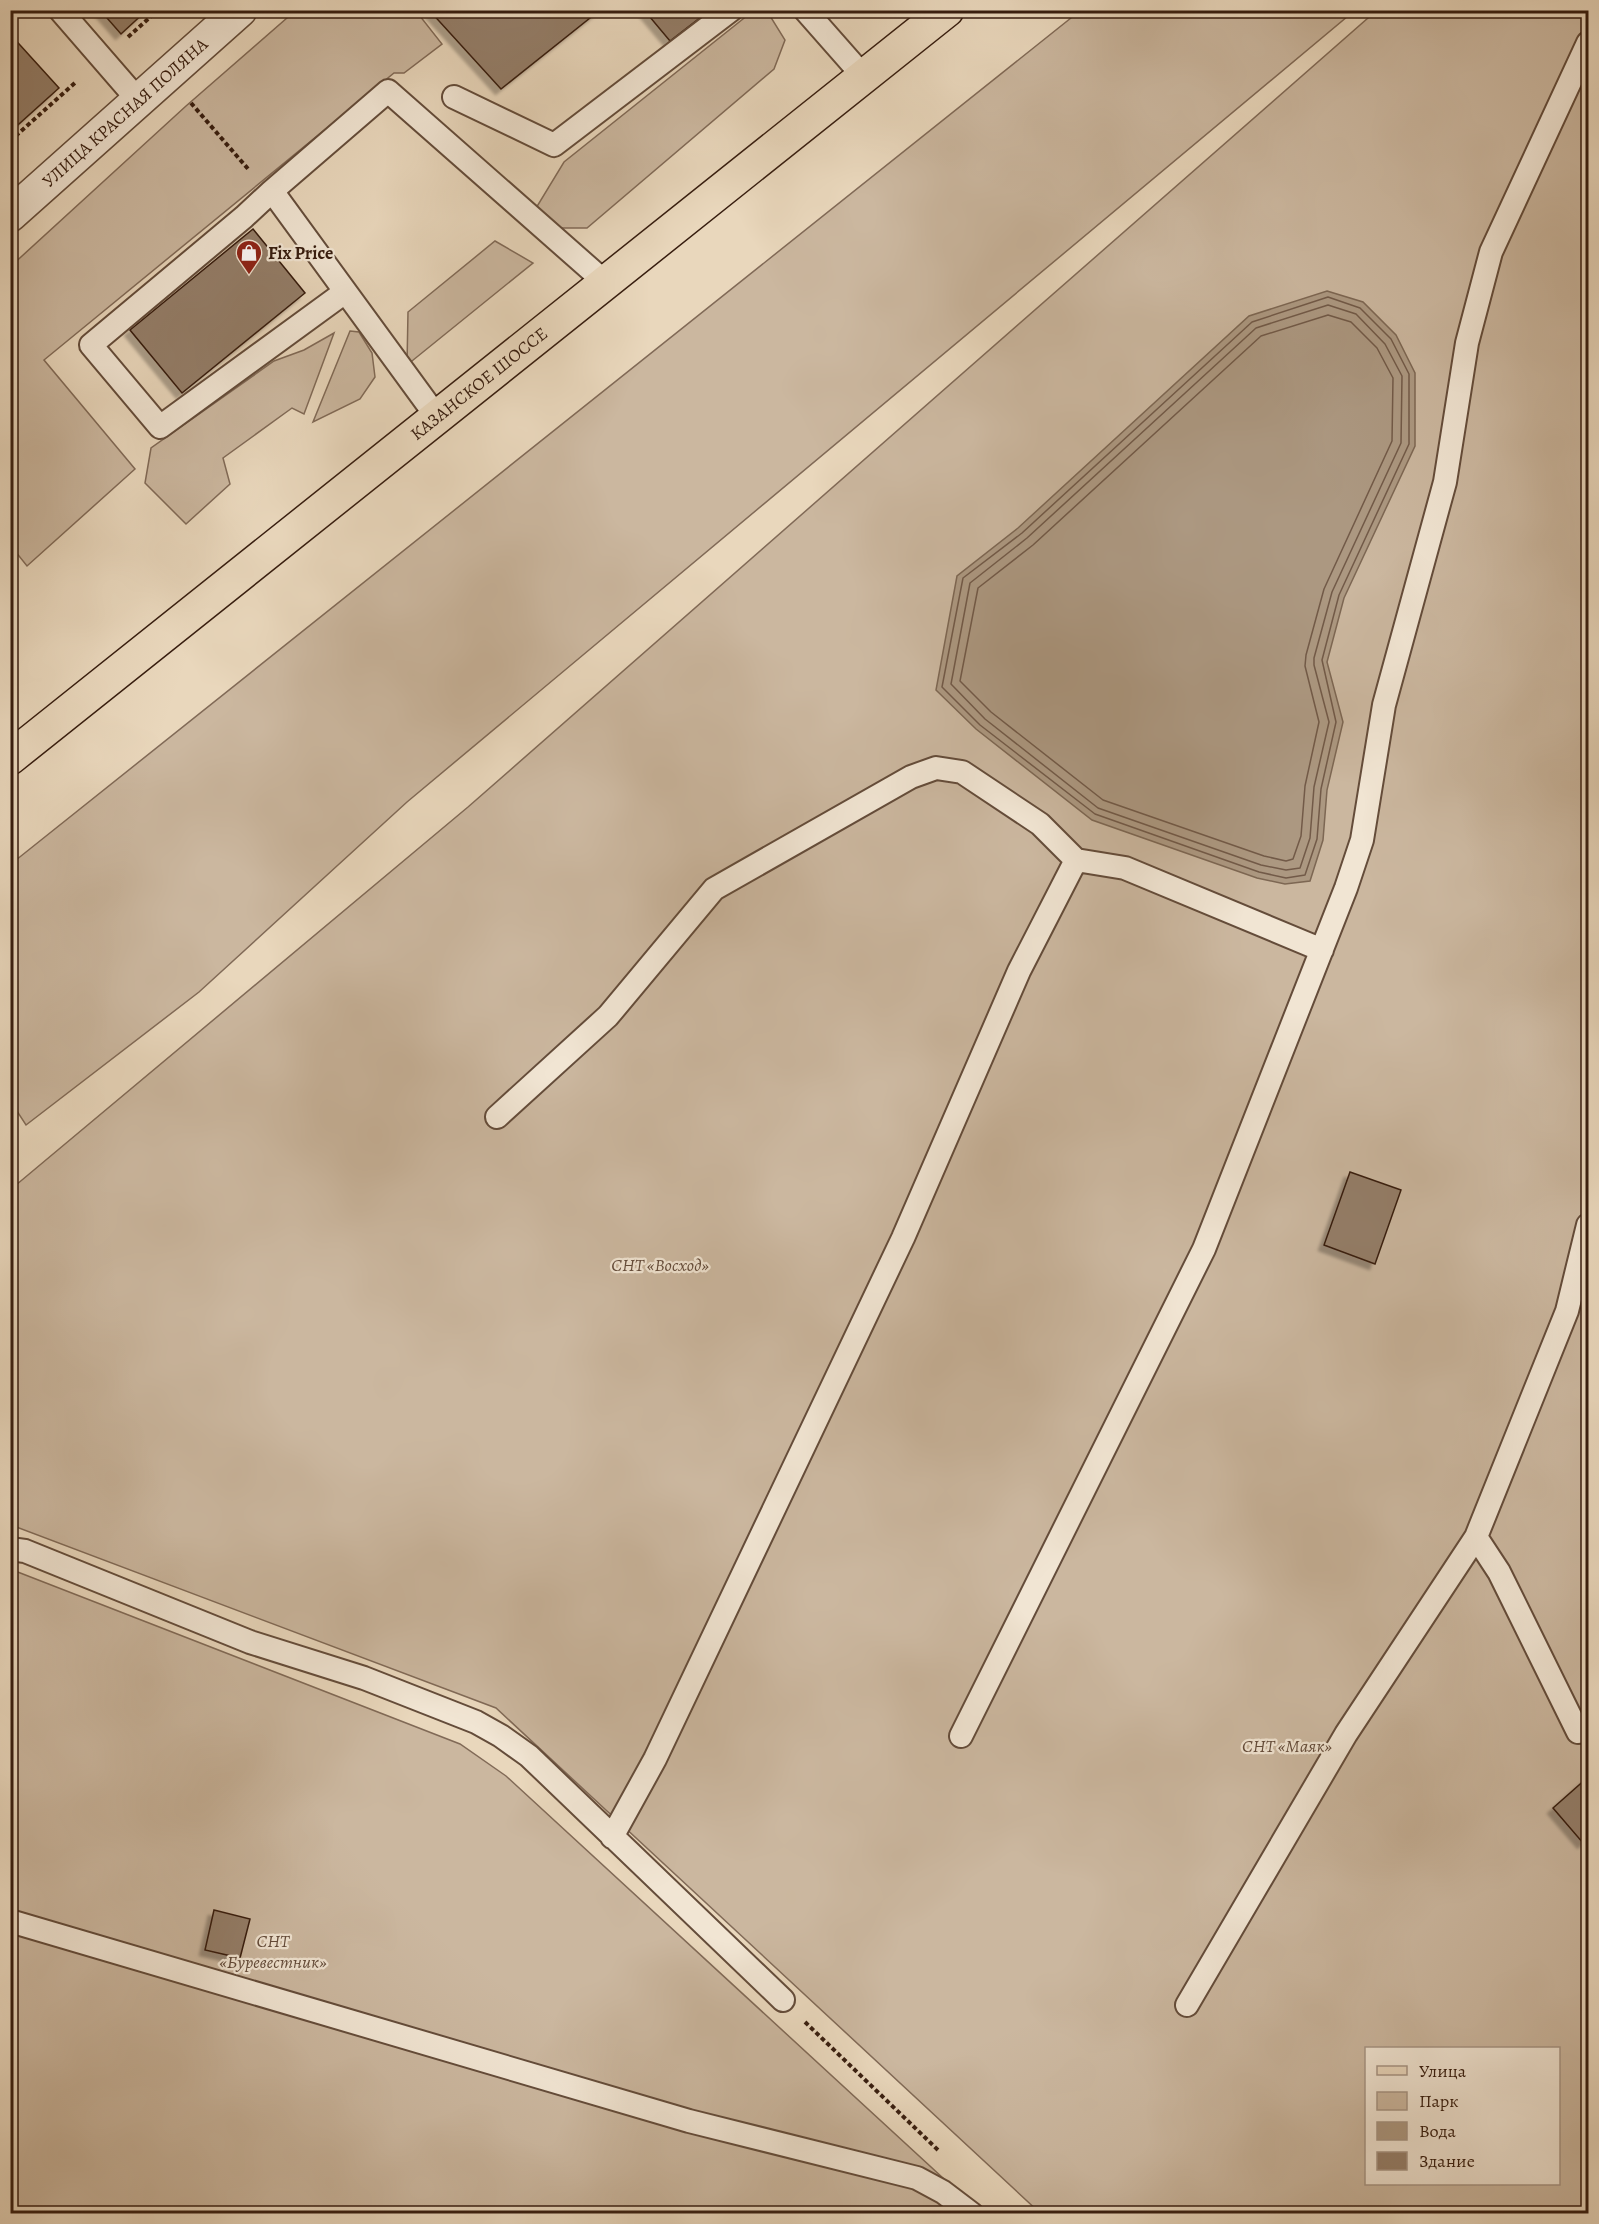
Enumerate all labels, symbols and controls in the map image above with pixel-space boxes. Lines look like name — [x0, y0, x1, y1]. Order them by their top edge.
street label: УЛИЦА КРАСНАЯ ПОЛЯНА — [37, 32, 213, 193]
shop icon: Fix Price — [234, 238, 264, 276]
place label: Fix Price — [268, 241, 333, 265]
street label: КАЗАНСКОЕ ШОССЕ — [405, 322, 552, 446]
park label: СНТ «Восход» — [611, 1253, 709, 1277]
park label: СНТ «Маяк» — [1242, 1734, 1333, 1758]
park label: СНТ «Буревестник» — [219, 1929, 327, 1974]
legend — [1365, 2047, 1560, 2185]
text: Улица — [1419, 2059, 1467, 2083]
text: Парк — [1419, 2089, 1459, 2113]
text: Вода — [1419, 2119, 1457, 2143]
text: Здание — [1419, 2149, 1475, 2173]

